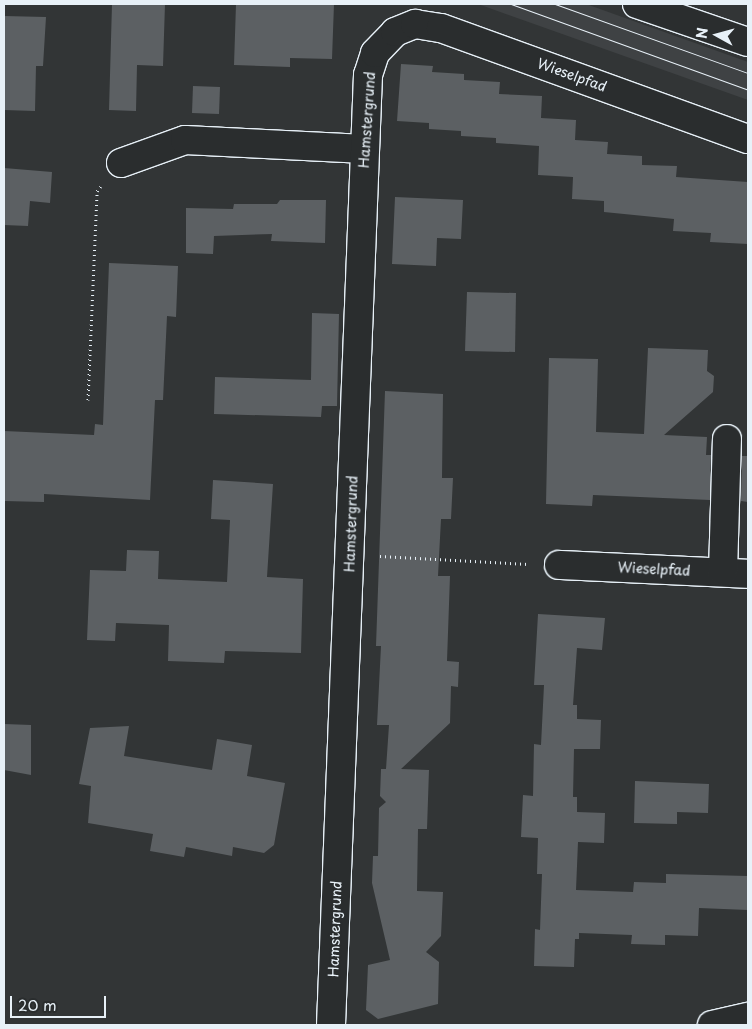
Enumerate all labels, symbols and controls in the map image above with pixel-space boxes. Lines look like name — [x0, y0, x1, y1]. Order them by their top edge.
north arrow — [692, 10, 742, 60]
text: N — [691, 26, 713, 40]
street label: Wieselpfad — [535, 55, 609, 95]
street label: Hamstergrund — [355, 71, 379, 169]
street label: Hamstergrund — [341, 475, 361, 573]
street label: Wieselpfad — [617, 559, 691, 579]
street label: Hamstergrund — [325, 880, 345, 978]
scale bar — [12, 986, 109, 1018]
text: 20 m — [18, 993, 57, 1016]

